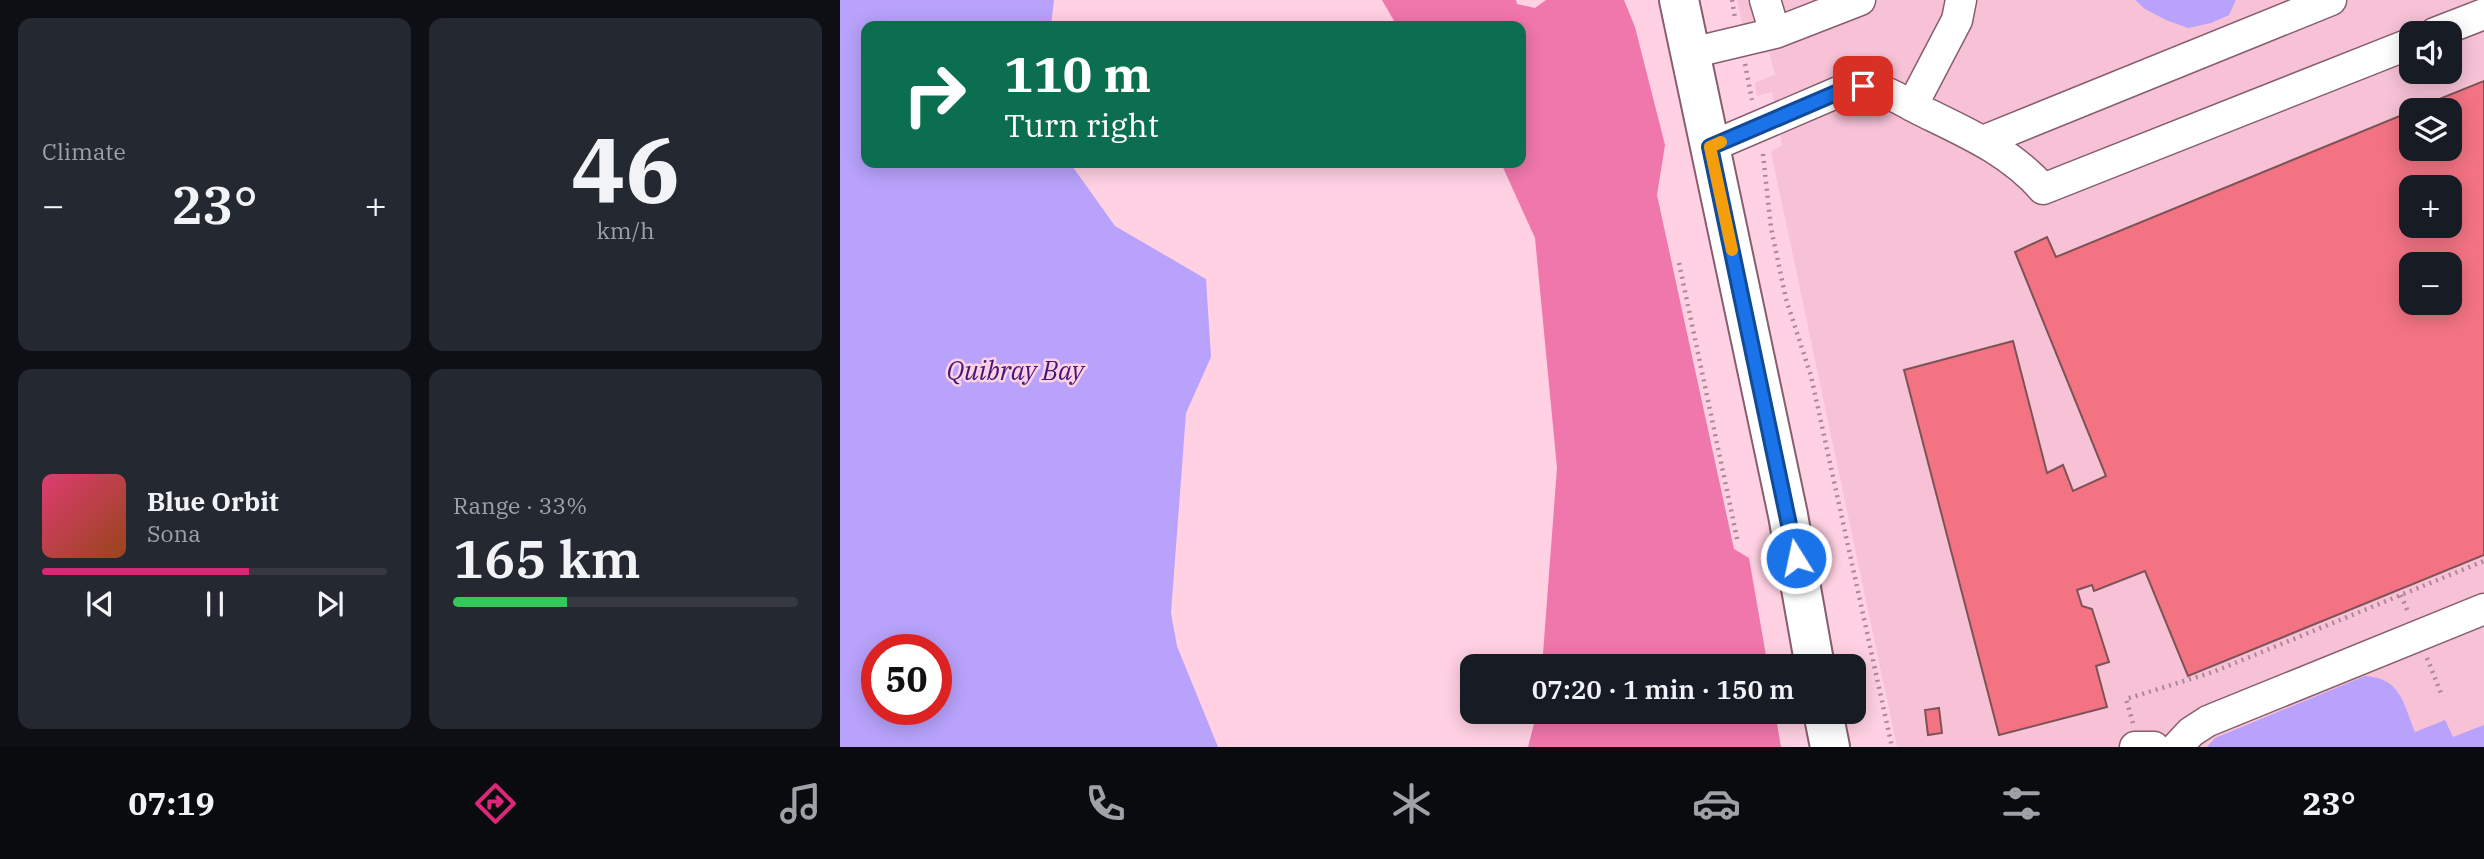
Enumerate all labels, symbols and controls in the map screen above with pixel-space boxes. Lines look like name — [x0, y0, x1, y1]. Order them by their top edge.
map controls — [2399, 21, 2462, 315]
button: sound — [2399, 21, 2462, 84]
text: 110 m — [1004, 42, 1151, 105]
icon: right — [889, 49, 980, 140]
pin — [1833, 56, 1893, 116]
icon: arrive — [1844, 67, 1882, 105]
button: layers — [2399, 98, 2462, 161]
text: Turn right — [1004, 104, 1159, 146]
text: 46 — [571, 110, 680, 228]
text: Climate — [42, 136, 126, 166]
text: 23° — [171, 171, 258, 238]
button: + — [2399, 175, 2462, 238]
text: − — [42, 180, 65, 229]
text: + — [364, 180, 387, 229]
text: km/h — [596, 215, 655, 245]
button: − — [2399, 252, 2462, 315]
water label: Quibray Bay — [946, 353, 1086, 387]
text: Blue Orbit — [147, 484, 279, 518]
text: Range · 33% — [453, 490, 587, 520]
text: Sona — [147, 518, 201, 548]
position arrow — [1759, 521, 1833, 595]
text: 165 km — [453, 525, 641, 592]
icon: previous — [81, 585, 119, 623]
icon: pause — [196, 585, 234, 623]
icon: next — [311, 585, 349, 623]
speed limit sign: 50 — [861, 634, 952, 725]
text: 07:20 · 1 min · 150 m — [1532, 672, 1794, 706]
icon: directions — [471, 779, 520, 828]
icon: music — [776, 779, 825, 828]
icon: phone — [1081, 779, 1130, 828]
icon: climate — [1387, 779, 1436, 828]
icon: car — [1692, 779, 1741, 828]
icon: filters — [1997, 779, 2046, 828]
text: 07:19 — [128, 782, 215, 824]
text: 23° — [2302, 782, 2356, 824]

